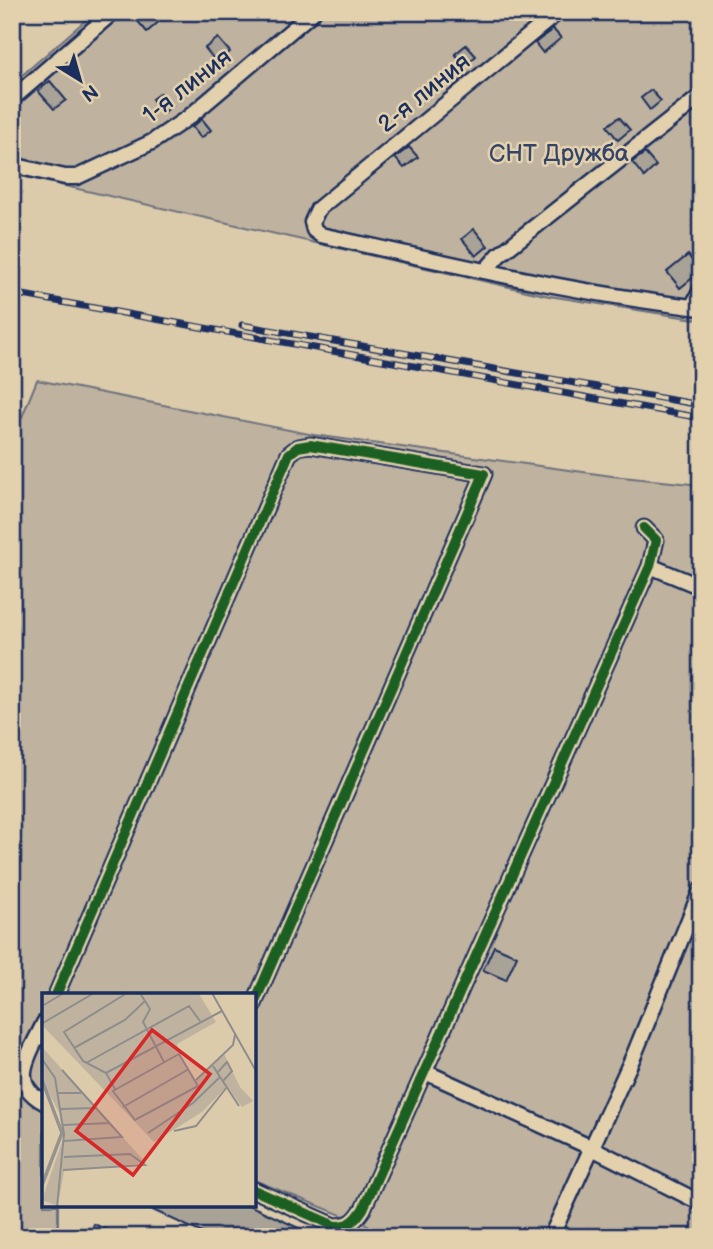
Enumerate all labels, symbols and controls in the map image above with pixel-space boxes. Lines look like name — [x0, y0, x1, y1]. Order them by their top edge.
street label: 1-я линия — [137, 42, 237, 130]
north arrow — [46, 46, 116, 116]
street label: 2-я линия — [372, 47, 476, 139]
text: N — [77, 79, 102, 106]
park label: СНТ Дружба — [489, 139, 629, 168]
inset map — [42, 993, 256, 1207]

